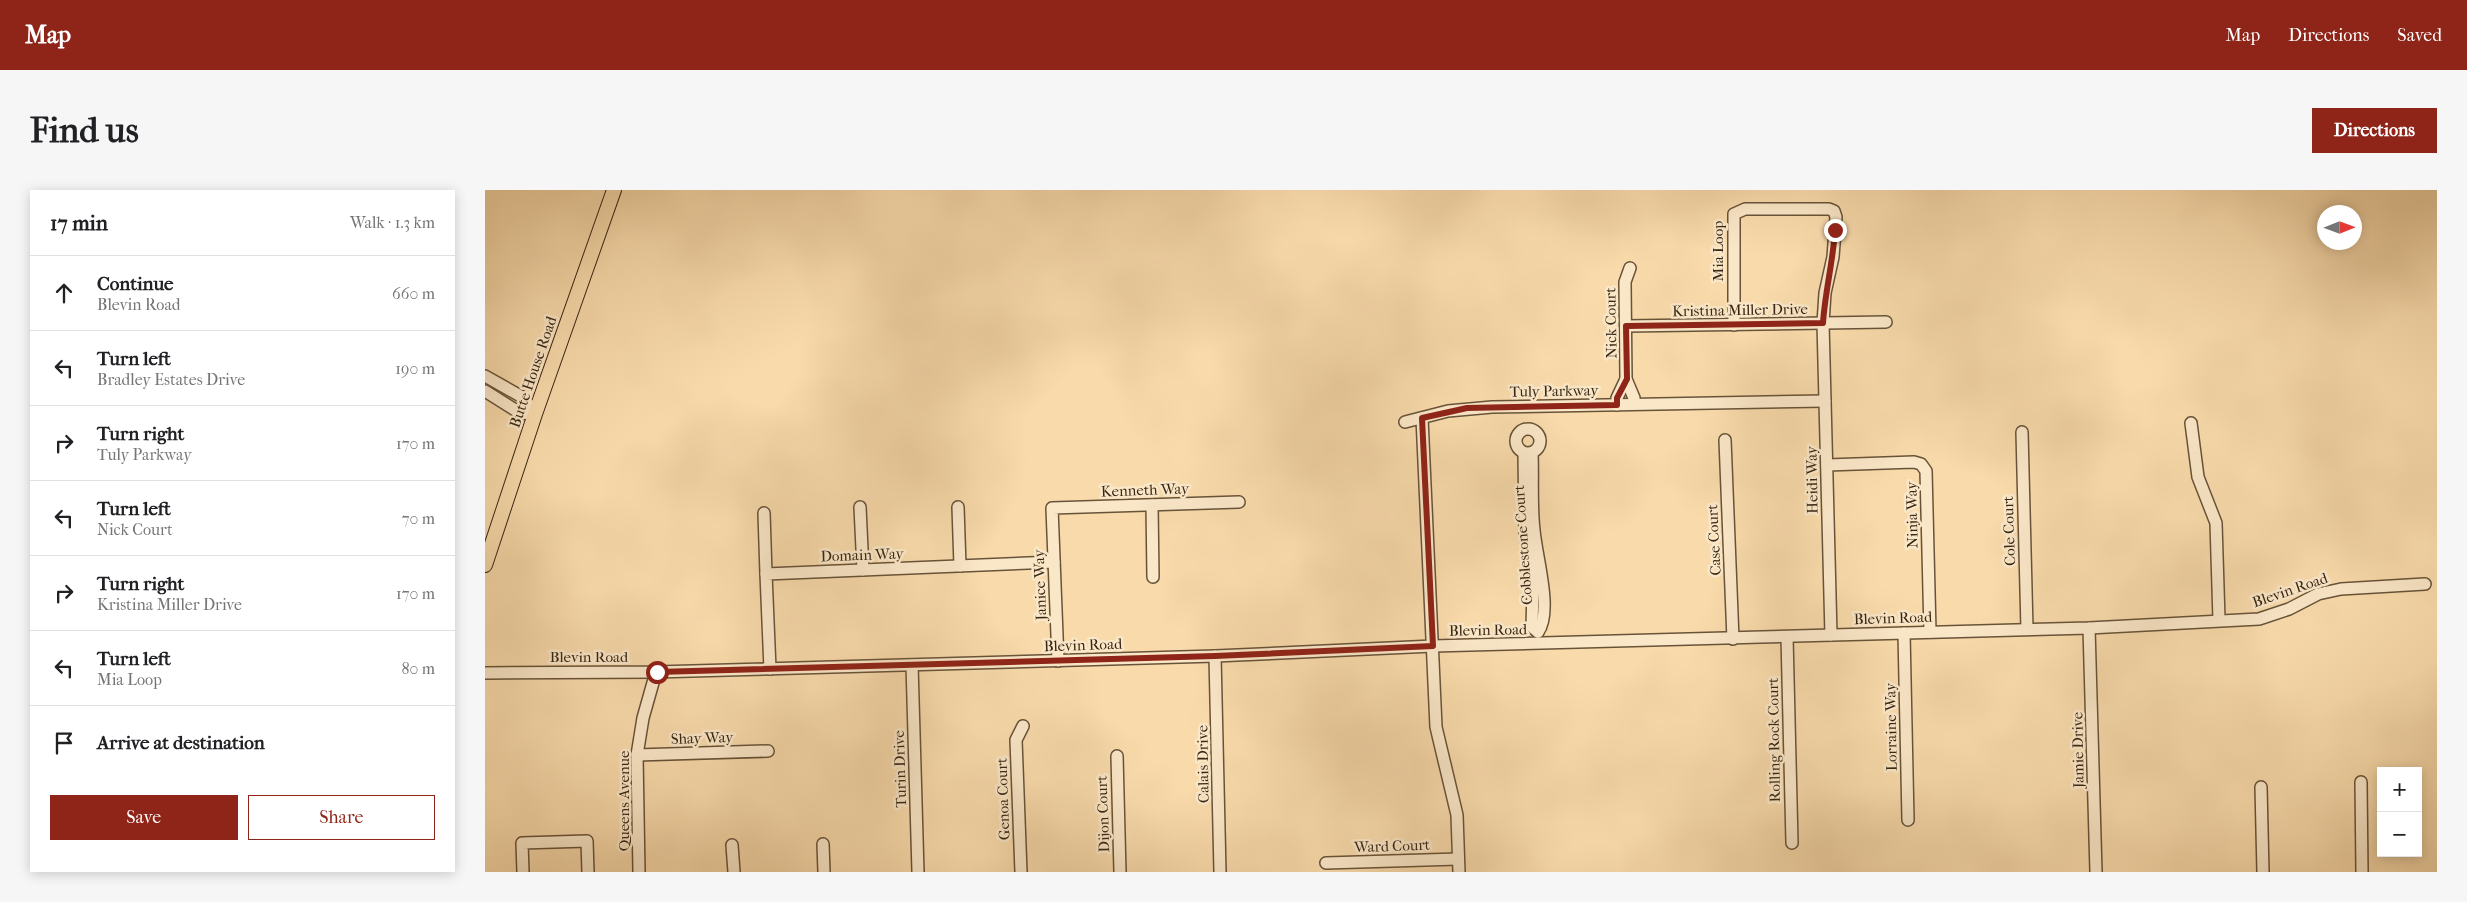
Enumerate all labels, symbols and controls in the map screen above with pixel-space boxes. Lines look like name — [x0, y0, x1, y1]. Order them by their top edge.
text: Map — [25, 21, 71, 49]
text: Map — [2226, 25, 2260, 46]
text: Directions — [2288, 25, 2369, 46]
text: Saved — [2397, 25, 2442, 46]
button: Directions — [2312, 108, 2437, 153]
text: Find us — [30, 110, 139, 151]
north arrow — [2317, 205, 2362, 250]
text: 17 min — [50, 211, 108, 235]
text: Walk · 1.3 km — [350, 213, 435, 232]
route end — [1824, 219, 1847, 242]
street label: Mia Loop — [1709, 221, 1727, 281]
text: Continue — [97, 273, 173, 295]
icon: ahead — [50, 279, 78, 307]
text: 660 m — [392, 284, 435, 303]
street label: Nick Court — [1601, 287, 1621, 359]
text: Blevin Road — [97, 295, 181, 314]
street label: Kristina Miller Drive — [1672, 300, 1809, 320]
street label: Butte House Road — [505, 313, 561, 430]
text: Turn left — [97, 348, 171, 370]
icon: left — [50, 354, 78, 382]
text: 190 m — [395, 359, 435, 378]
text: Bradley Estates Drive — [97, 370, 245, 389]
street label: Tuly Parkway — [1509, 381, 1600, 401]
text: Turn right — [97, 423, 184, 445]
icon: right — [50, 429, 78, 457]
text: 170 m — [396, 434, 435, 453]
text: Tuly Parkway — [97, 445, 192, 464]
street label: Heidi Way — [1802, 445, 1822, 514]
street label: Kenneth Way — [1101, 479, 1190, 501]
street label: Ninja Way — [1902, 480, 1922, 548]
street label: Cobblestone Court — [1510, 484, 1536, 606]
street label: Cole Court — [1999, 495, 2019, 566]
text: Turn left — [97, 498, 171, 520]
street label: Case Court — [1703, 503, 1725, 576]
icon: left — [50, 504, 78, 532]
text: 70 m — [402, 509, 435, 528]
text: Nick Court — [97, 520, 173, 539]
street label: Domain Way — [820, 545, 905, 565]
street label: Janice Way — [1030, 548, 1050, 622]
street label: Blevin Road — [2250, 568, 2331, 611]
text: Turn right — [97, 573, 184, 595]
icon: right — [50, 579, 78, 607]
text: 170 m — [396, 584, 435, 603]
text: Kristina Miller Drive — [97, 595, 242, 614]
street label: Blevin Road — [1854, 608, 1933, 628]
street label: Blevin Road — [1449, 620, 1528, 640]
street label: Blevin Road — [1044, 635, 1123, 655]
text: Turn left — [97, 648, 171, 670]
street label: Blevin Road — [550, 648, 629, 666]
icon: left — [50, 654, 78, 682]
text: 80 m — [401, 659, 435, 678]
route start — [646, 661, 669, 684]
text: Mia Loop — [97, 670, 162, 689]
street label: Rolling Rock Court — [1764, 677, 1784, 802]
street label: Lorraine Way — [1881, 682, 1901, 771]
street label: Jamie Drive — [2068, 711, 2088, 789]
street label: Calais Drive — [1193, 724, 1213, 803]
street label: Shay Way — [670, 728, 735, 748]
icon: arrive — [50, 729, 78, 757]
street label: Turin Drive — [890, 729, 910, 808]
text: Arrive at destination — [97, 732, 265, 754]
street label: Queens Avenue — [615, 750, 633, 851]
street label: Genoa Court — [993, 757, 1013, 840]
map controls — [2377, 767, 2422, 857]
button: + — [2377, 767, 2422, 812]
street label: Dijon Court — [1093, 775, 1113, 853]
button: Save — [50, 795, 238, 840]
button: Share — [248, 795, 435, 840]
button: − — [2377, 812, 2422, 857]
street label: Ward Court — [1353, 836, 1431, 856]

